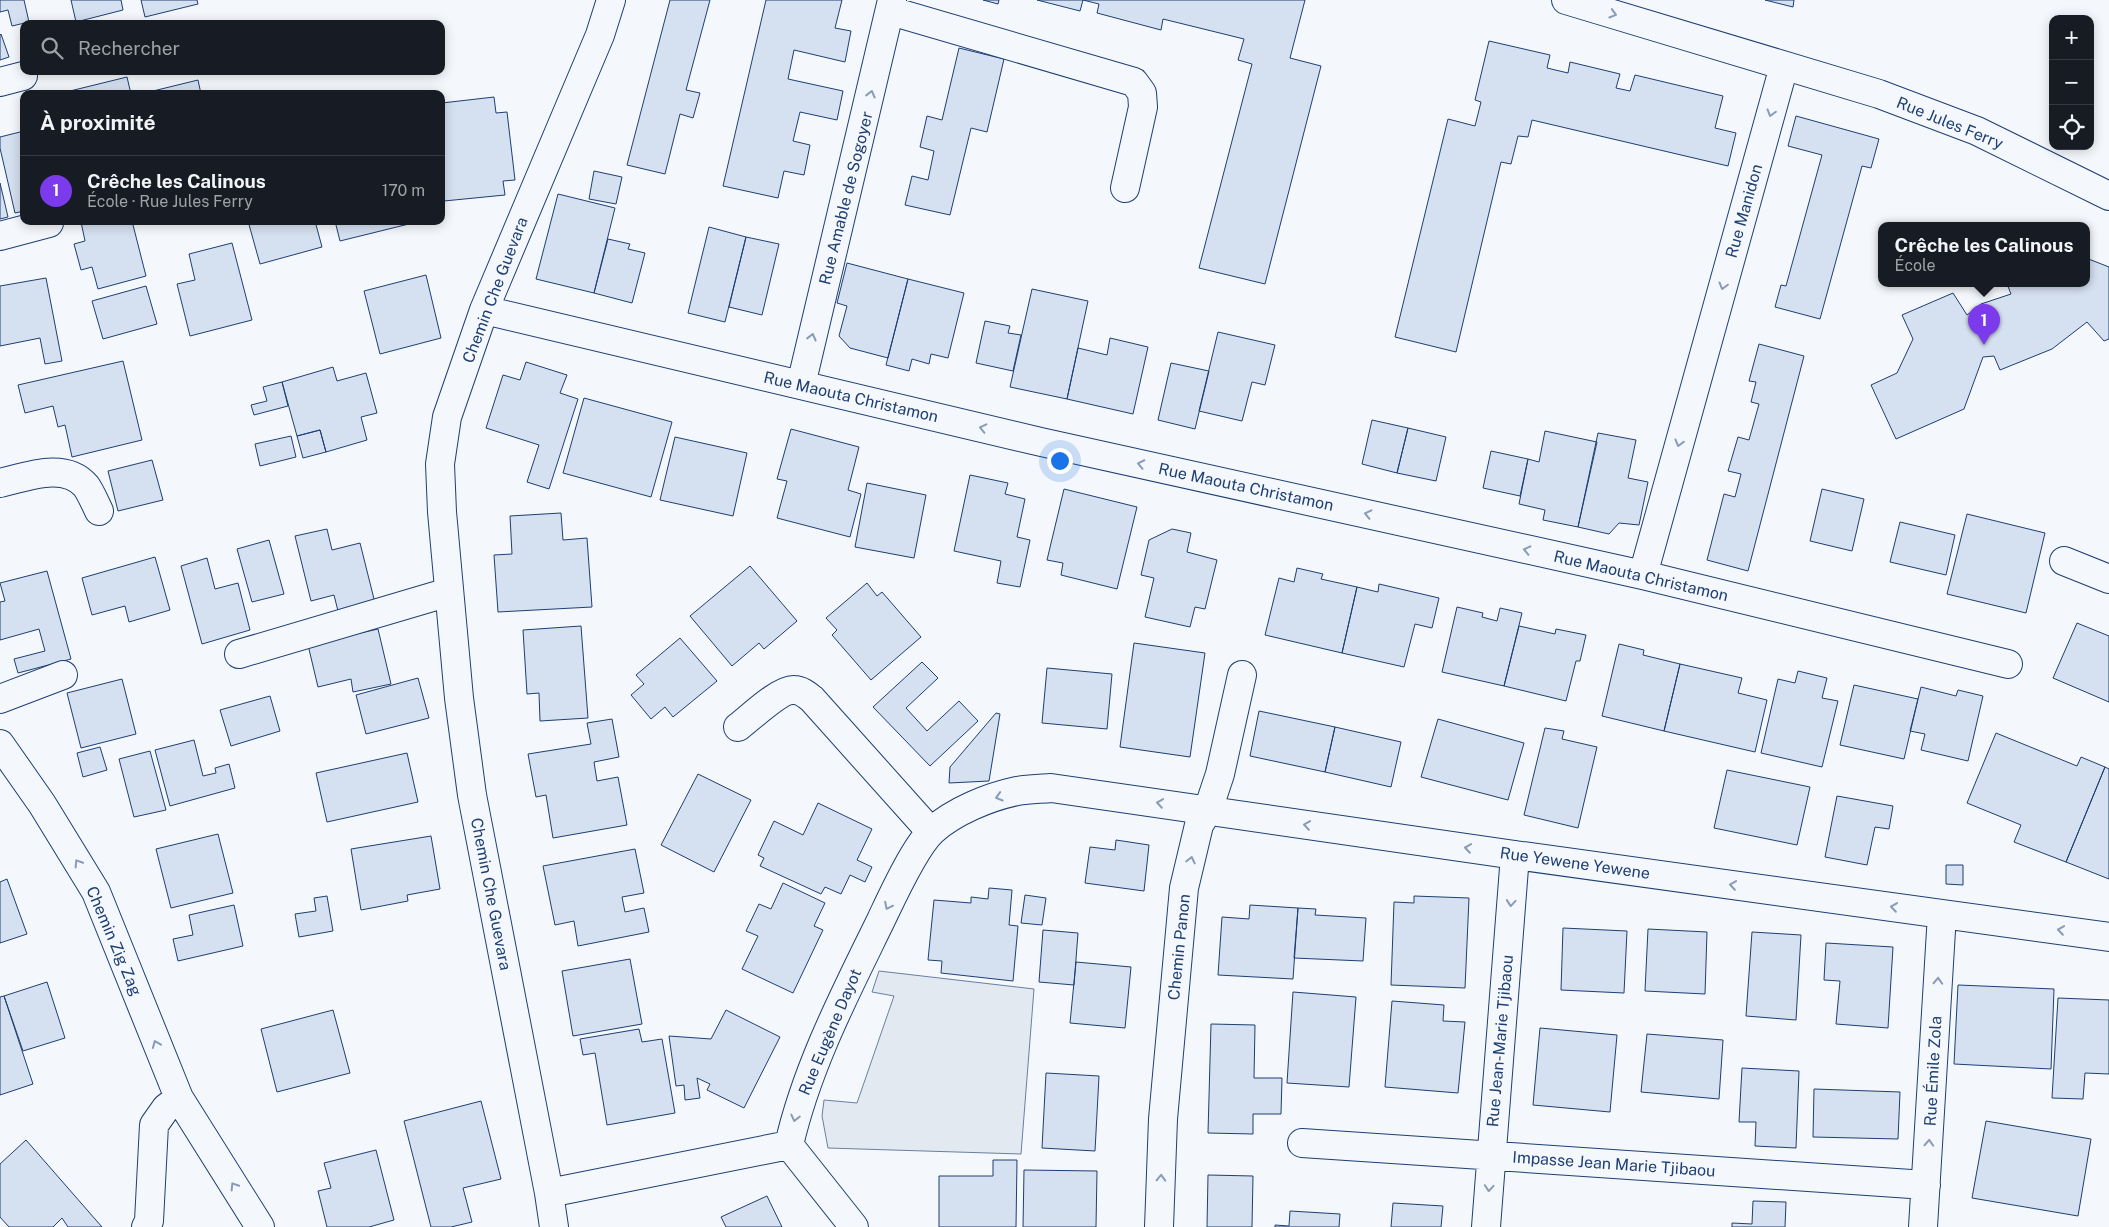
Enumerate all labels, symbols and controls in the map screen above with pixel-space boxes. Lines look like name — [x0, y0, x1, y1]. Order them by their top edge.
one-way arrow — [1608, 9, 1616, 19]
map controls — [2049, 15, 2094, 150]
button: + — [2049, 15, 2094, 60]
search box — [20, 20, 445, 75]
icon: search — [38, 34, 66, 62]
text: Rechercher — [78, 37, 180, 59]
button: − — [2049, 60, 2094, 105]
one-way arrow — [865, 90, 876, 99]
street label: Rue Jules Ferry — [1894, 93, 2007, 153]
button: locate — [2049, 105, 2094, 150]
one-way arrow — [1766, 108, 1777, 117]
street label: Rue Amable de Sogoyer — [815, 109, 877, 287]
text: À proximité — [40, 110, 156, 135]
street label: Rue Manidon — [1722, 162, 1766, 260]
text: Crêche les Calinous — [87, 170, 266, 192]
text: 1 — [53, 181, 59, 200]
text: 170 m — [382, 181, 425, 200]
text: École · Rue Jules Ferry — [87, 192, 253, 211]
street label: Chemin Che Guevara — [458, 214, 532, 366]
popup — [1878, 222, 2090, 287]
text: Crêche les Calinous — [1895, 234, 2073, 256]
text: École — [1895, 256, 1936, 275]
one-way arrow — [1718, 282, 1728, 290]
pin: 1 — [1968, 304, 2000, 345]
one-way arrow — [806, 333, 817, 342]
street label: Rue Maouta Christamon — [762, 368, 940, 426]
one-way arrow — [978, 423, 987, 434]
one-way arrow — [1675, 438, 1685, 446]
your location — [1047, 448, 1073, 474]
one-way arrow — [1137, 459, 1146, 470]
street label: Rue Maouta Christamon — [1157, 459, 1335, 515]
one-way arrow — [1364, 509, 1373, 520]
one-way arrow — [1522, 545, 1531, 555]
street label: Rue Maouta Christamon — [1552, 547, 1730, 605]
one-way arrow — [995, 791, 1004, 801]
one-way arrow — [1155, 798, 1163, 809]
street label: Chemin Che Guevara — [467, 816, 515, 972]
one-way arrow — [1303, 820, 1312, 830]
one-way arrow — [1464, 843, 1472, 854]
street label: Rue Yewene Yewene — [1499, 843, 1651, 883]
one-way arrow — [1185, 856, 1196, 865]
one-way arrow — [75, 859, 84, 868]
one-way arrow — [1729, 880, 1737, 891]
street label: Chemin Zig Zag — [82, 883, 146, 999]
street label: Chemin Panon — [1164, 893, 1194, 1001]
one-way arrow — [1506, 900, 1517, 908]
one-way arrow — [884, 901, 894, 910]
one-way arrow — [1890, 903, 1898, 913]
one-way arrow — [2056, 925, 2064, 936]
street label: Rue Jean-Marie Tjibaou — [1483, 954, 1517, 1128]
street label: Rue Eugène Dayot — [795, 966, 865, 1098]
one-way arrow — [1933, 977, 1944, 985]
street label: Rue Émile Zola — [1920, 1015, 1945, 1127]
one-way arrow — [152, 1040, 162, 1048]
one-way arrow — [790, 1114, 801, 1123]
one-way arrow — [1923, 1139, 1934, 1147]
street label: Impasse Jean Marie Tjibaou — [1512, 1147, 1716, 1181]
one-way arrow — [1156, 1174, 1166, 1182]
one-way arrow — [230, 1182, 240, 1191]
one-way arrow — [1483, 1184, 1494, 1192]

